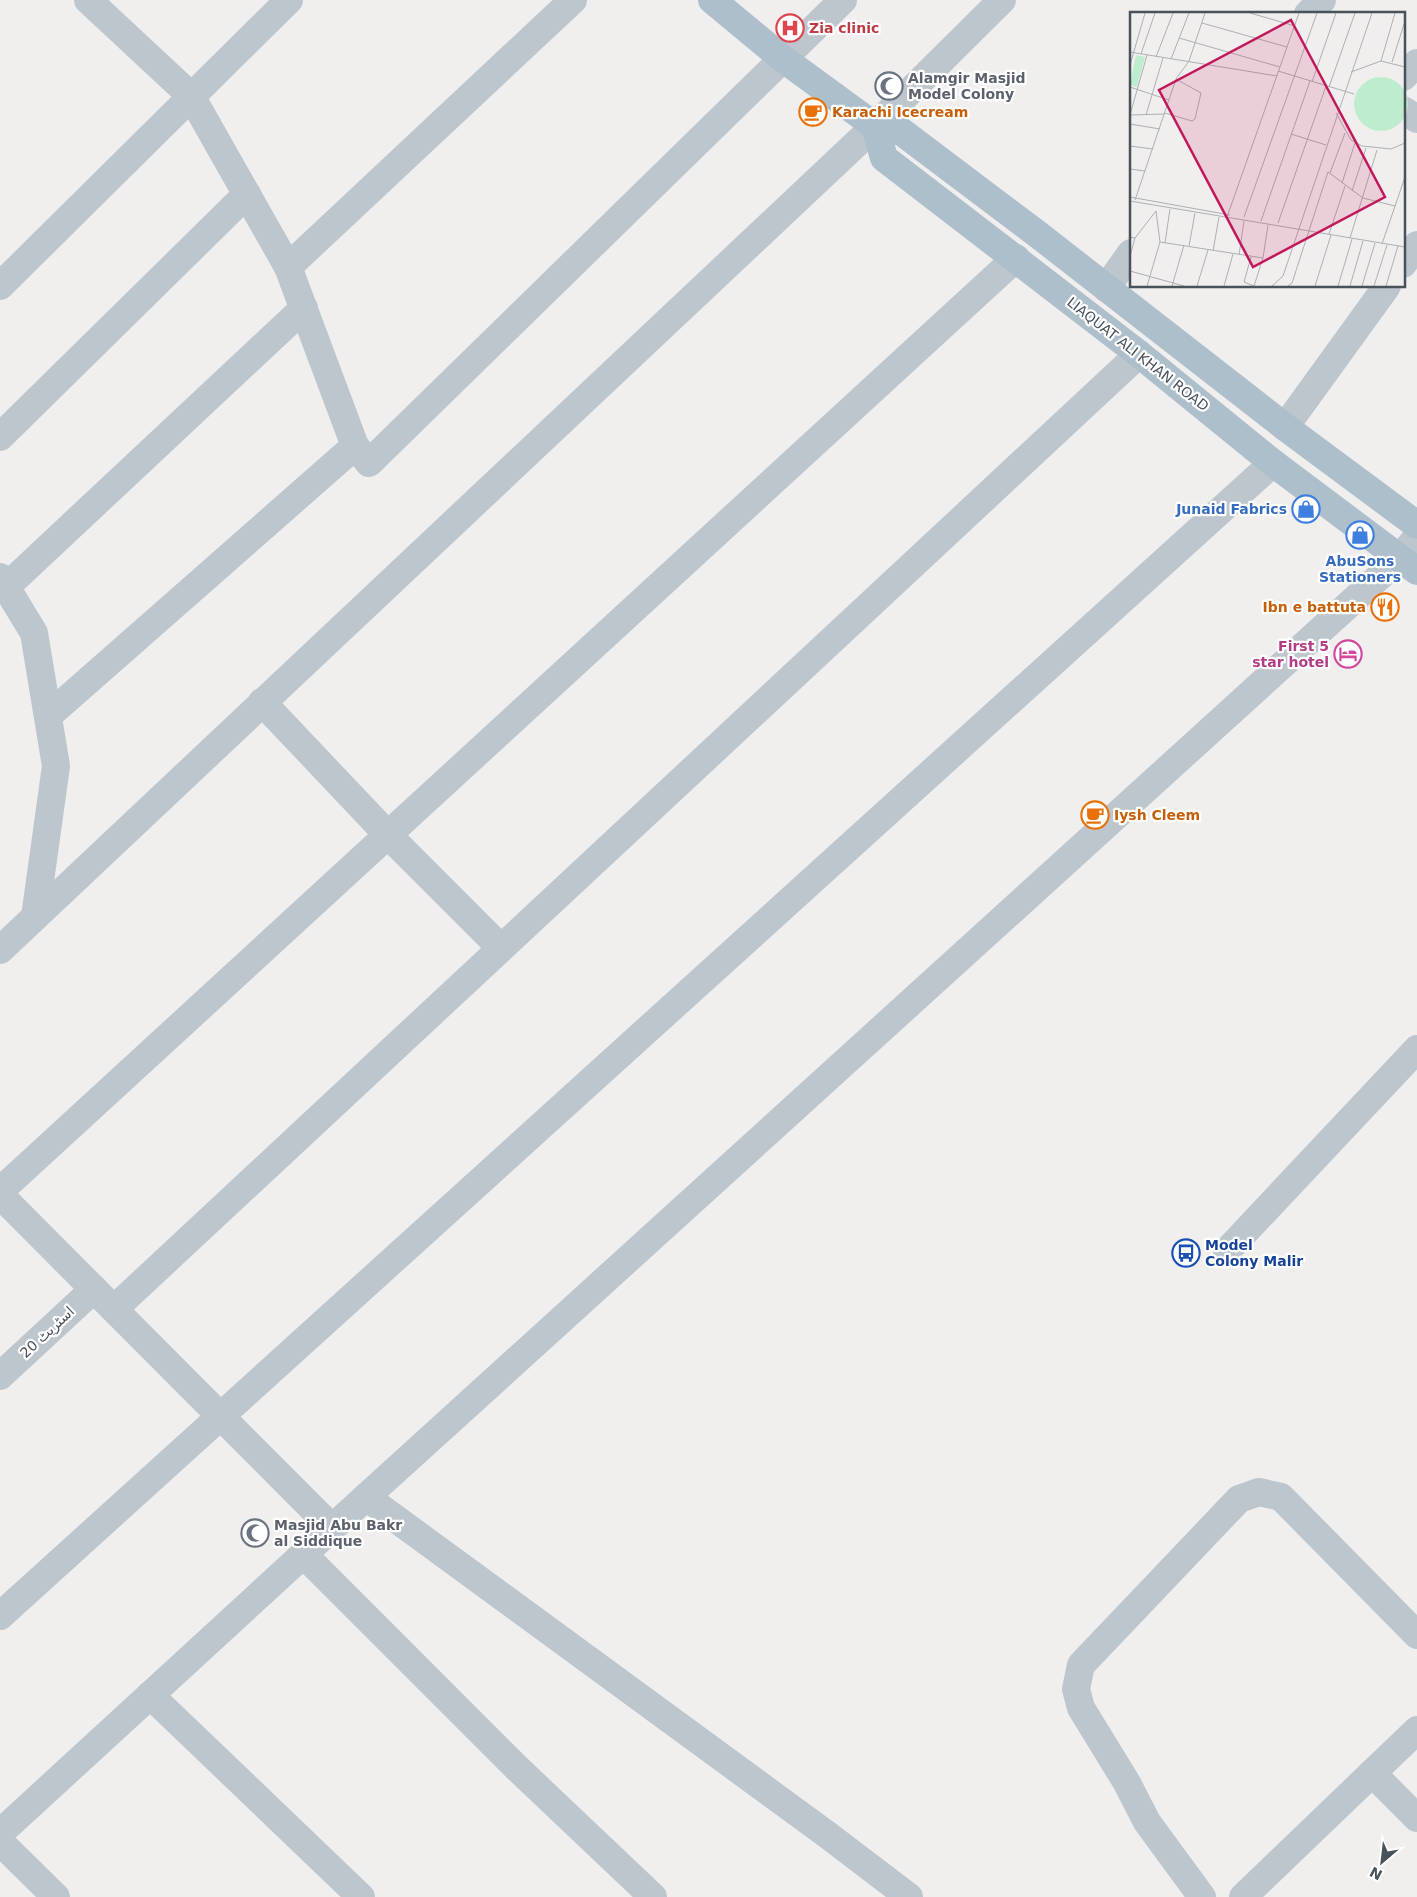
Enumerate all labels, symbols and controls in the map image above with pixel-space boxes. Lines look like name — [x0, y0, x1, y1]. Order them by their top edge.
inset map — [1130, 12, 1404, 288]
hospital icon: Zia clinic — [775, 13, 805, 43]
place label: Zia clinic — [809, 20, 879, 36]
place label: Alamgir Masjid Model Colony — [908, 70, 1026, 102]
mosque icon: Alamgir Masjid Model Colony — [874, 71, 904, 101]
cafe icon: Karachi Icecream — [798, 97, 828, 127]
place label: Karachi Icecream — [832, 104, 968, 120]
street label: LIAQUAT ALI KHAN ROAD — [1064, 294, 1212, 414]
shop icon: Junaid Fabrics — [1291, 494, 1321, 524]
place label: Junaid Fabrics — [1175, 501, 1287, 517]
shop icon: AbuSons Stationers — [1345, 520, 1375, 550]
place label: AbuSons Stationers — [1319, 553, 1401, 585]
restaurant icon: Ibn e battuta — [1370, 592, 1400, 622]
place label: Ibn e battuta — [1263, 599, 1366, 615]
place label: First 5 star hotel — [1252, 638, 1329, 670]
hotel icon: First 5 star hotel — [1333, 639, 1363, 669]
cafe icon: Iysh Cleem — [1080, 800, 1110, 830]
place label: Iysh Cleem — [1114, 807, 1200, 823]
place label: Model Colony Malir — [1205, 1237, 1303, 1269]
bus stop icon: Model Colony Malir — [1171, 1238, 1201, 1268]
street label: اسٹریٹ 20 — [17, 1303, 78, 1362]
place label: Masjid Abu Bakr al Siddique — [274, 1517, 402, 1549]
mosque icon: Masjid Abu Bakr al Siddique — [240, 1518, 270, 1548]
north arrow — [1357, 1837, 1407, 1887]
text: N — [1367, 1864, 1385, 1883]

